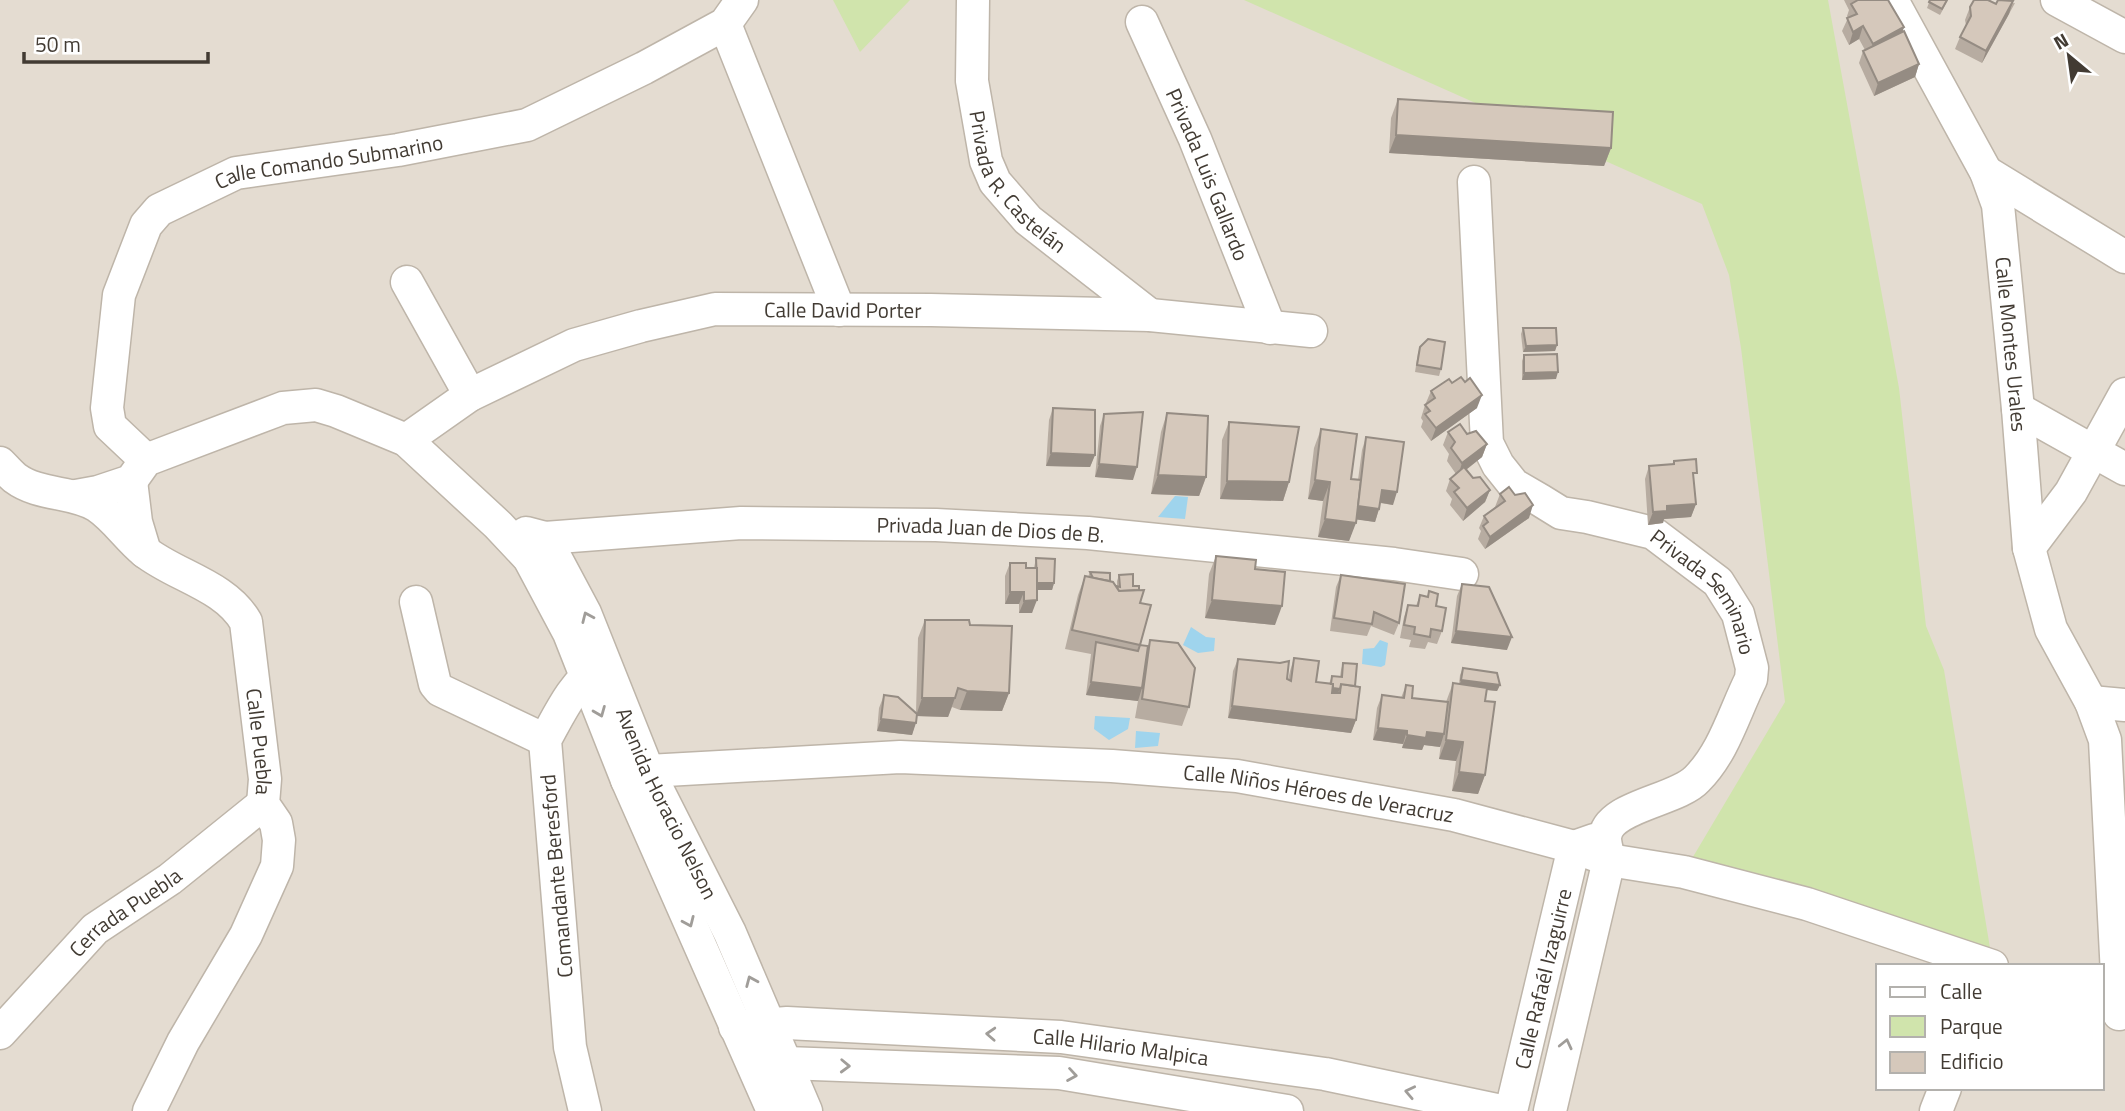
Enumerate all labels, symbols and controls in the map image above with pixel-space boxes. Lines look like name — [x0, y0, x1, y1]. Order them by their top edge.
scale bar — [24, 21, 208, 65]
north arrow — [2034, 21, 2104, 91]
text: N — [2048, 25, 2073, 57]
text: 50 m — [35, 28, 81, 60]
street label: Privada Luis Gallardo — [1158, 83, 1258, 265]
street label: Privada R. Castelán — [961, 108, 1074, 261]
street label: Calle Comando Submarino — [209, 126, 446, 197]
street label: Calle Montes Urales — [1987, 255, 2036, 433]
street label: Calle David Porter — [764, 293, 922, 326]
street label: Privada Juan de Dios de B. — [876, 508, 1106, 551]
street label: Privada Seminario — [1644, 521, 1764, 658]
one-way arrow — [581, 612, 595, 624]
street label: Calle Puebla — [238, 686, 281, 797]
street label: Avenida Horacio Nelson — [608, 703, 726, 905]
one-way arrow — [591, 706, 605, 718]
street label: Calle Niños Héroes de Veracruz — [1182, 756, 1456, 831]
street label: Comandante Beresford — [531, 773, 581, 979]
street label: Cerrada Puebla — [61, 859, 189, 964]
street label: Calle Rafaél Izaguirre — [1506, 885, 1580, 1072]
one-way arrow — [681, 914, 695, 927]
legend — [1876, 964, 2104, 1090]
one-way arrow — [745, 975, 759, 987]
text: Calle — [1940, 975, 1982, 1007]
text: Parque — [1940, 1010, 2003, 1042]
street label: Calle Hilario Malpica — [1032, 1020, 1211, 1074]
one-way arrow — [985, 1026, 996, 1041]
one-way arrow — [1558, 1039, 1572, 1051]
text: Edificio — [1940, 1045, 2004, 1077]
one-way arrow — [840, 1058, 851, 1073]
one-way arrow — [1066, 1067, 1078, 1082]
one-way arrow — [1404, 1086, 1416, 1101]

